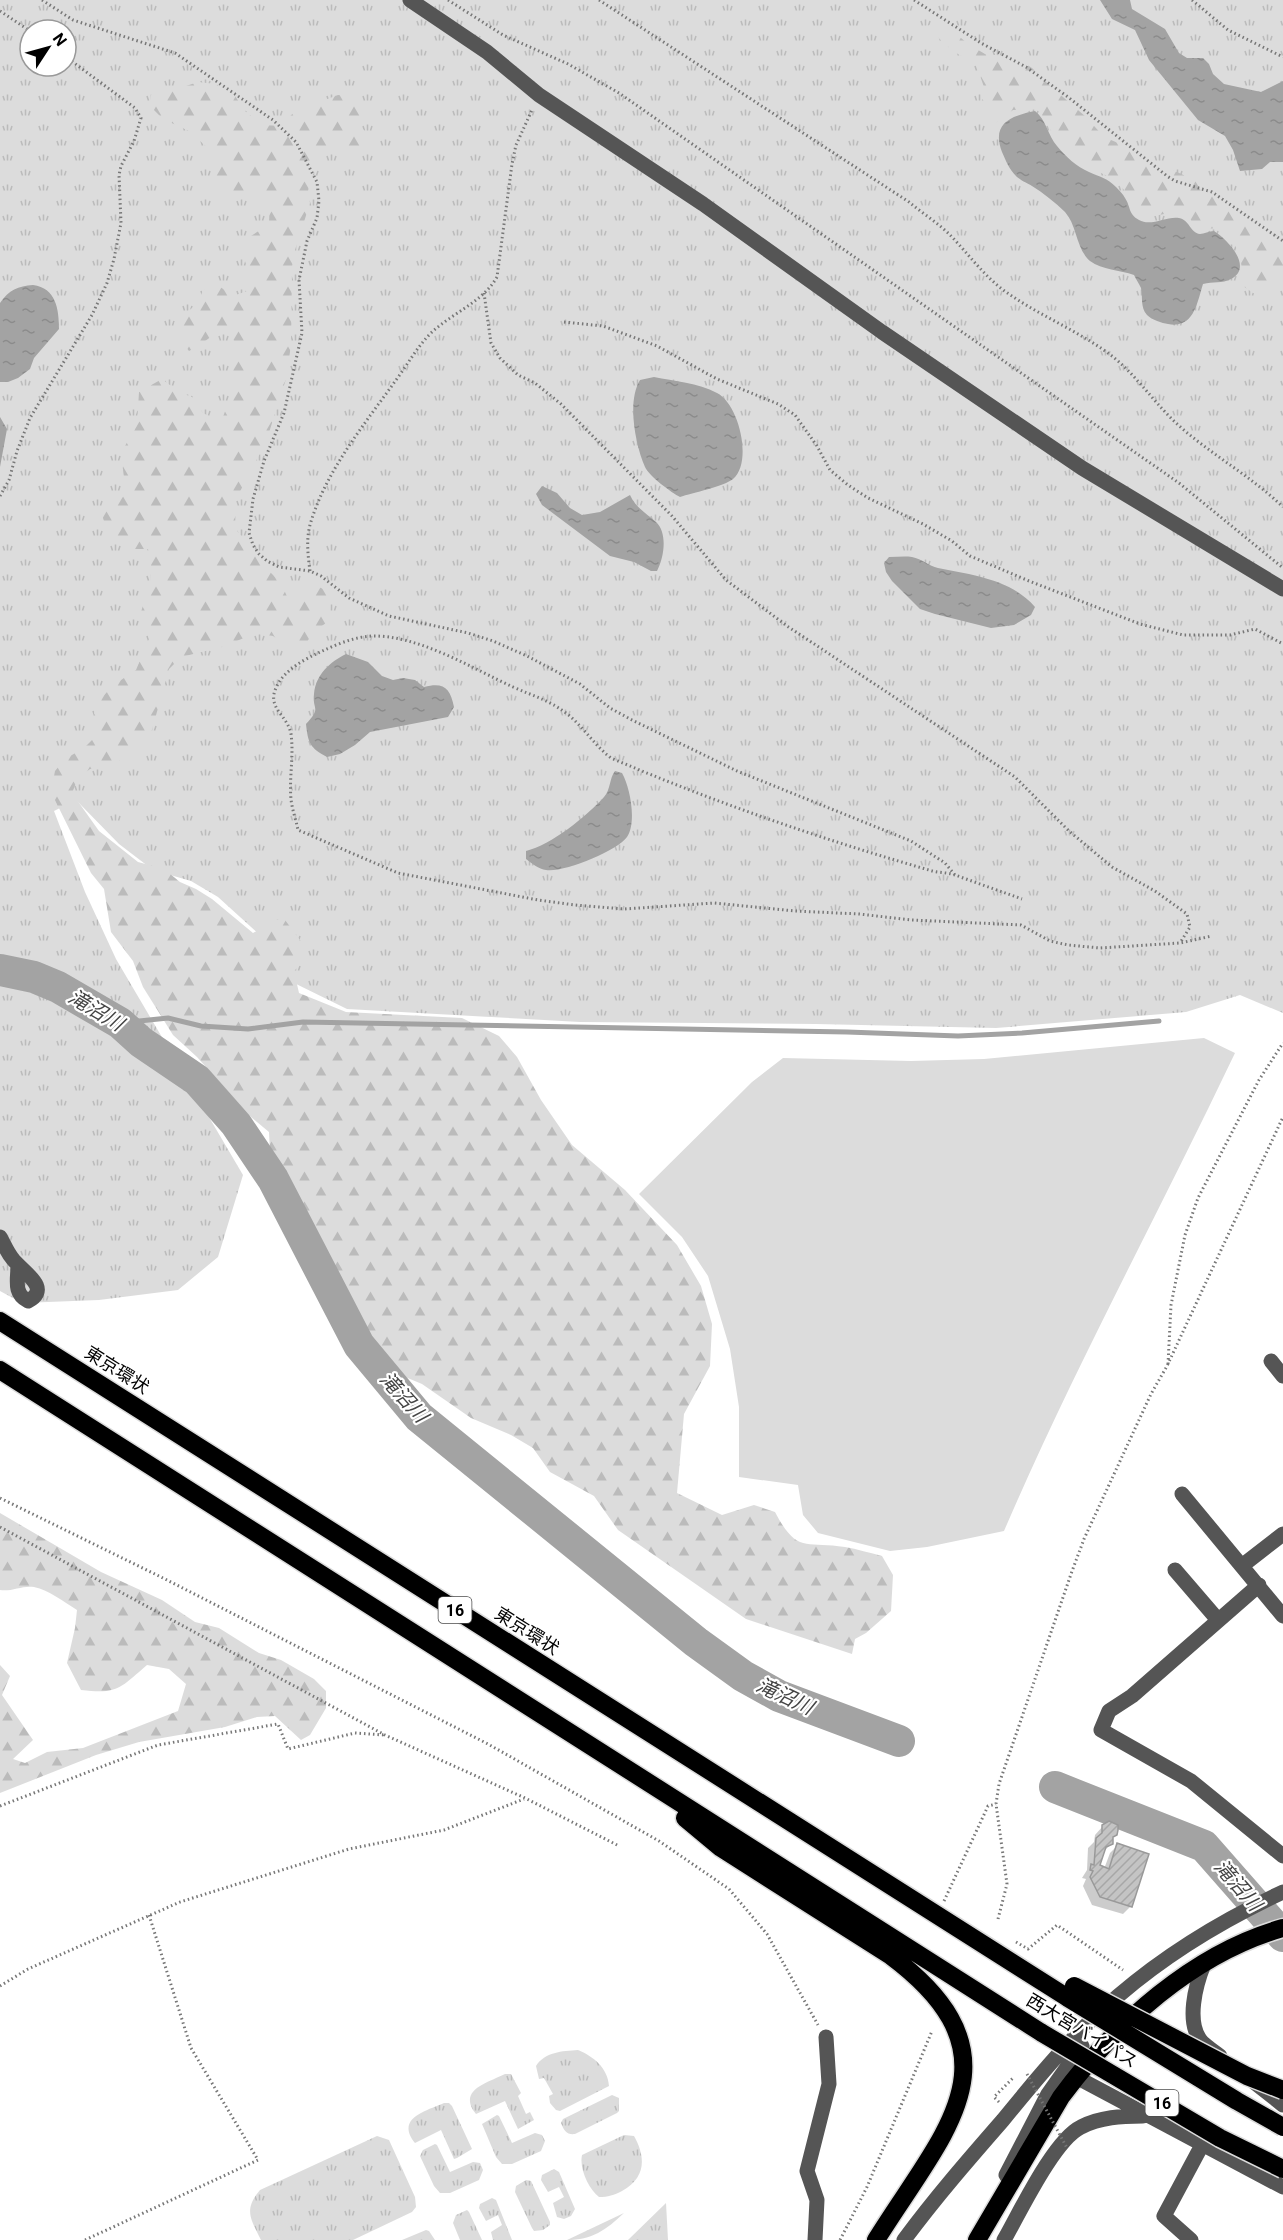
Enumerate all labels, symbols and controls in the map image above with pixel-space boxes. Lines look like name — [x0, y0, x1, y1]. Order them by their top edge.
north arrow — [18, 18, 78, 78]
text: N — [49, 29, 71, 50]
water label: 滝沼川 — [64, 984, 130, 1037]
street label: 東京環状 — [81, 1342, 153, 1398]
water label: 滝沼川 — [375, 1367, 434, 1429]
road number: 16 — [438, 1597, 472, 1623]
street label: 東京環状 — [491, 1603, 563, 1659]
water label: 滝沼川 — [753, 1672, 819, 1720]
water label: 滝沼川 — [1209, 1854, 1268, 1917]
street label: 西大宮バイパス — [1023, 1989, 1142, 2072]
road number: 16 — [1146, 2090, 1178, 2116]

